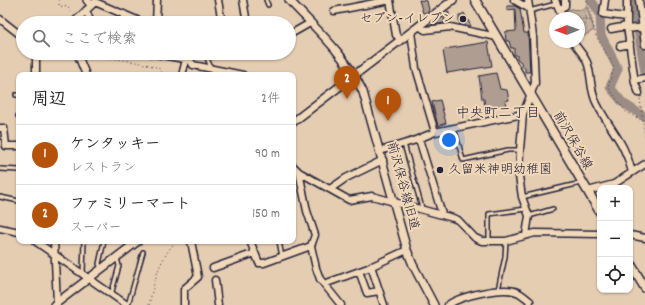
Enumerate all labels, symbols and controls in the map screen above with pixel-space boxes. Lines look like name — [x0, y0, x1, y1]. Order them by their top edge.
place label: セブン-イレブン — [360, 10, 455, 29]
north arrow — [549, 12, 585, 48]
marker: セブン-イレブン — [458, 14, 468, 24]
search box — [16, 16, 296, 60]
icon: search — [30, 27, 52, 49]
text: ここで検索 — [62, 29, 137, 51]
pin: 2 — [334, 66, 360, 99]
pin: 1 — [375, 88, 401, 121]
text: 周辺 — [32, 89, 66, 113]
text: 2件 — [261, 90, 280, 109]
district label: 中央町二丁目 — [456, 104, 540, 124]
street label: 前沢保谷線 — [548, 108, 597, 175]
your location — [439, 130, 459, 150]
text: ケンタッキー — [70, 134, 160, 156]
street label: 前沢保谷線旧道 — [381, 140, 423, 232]
text: 1 — [44, 145, 46, 164]
text: 90 m — [255, 145, 280, 164]
text: レストラン — [70, 159, 136, 178]
place label: 久留米神明幼稚園 — [448, 161, 552, 180]
marker: 久留米神明幼稚園 — [435, 165, 445, 175]
map controls — [597, 185, 633, 293]
button: + — [597, 185, 633, 221]
text: ファミリーマート — [70, 194, 191, 216]
text: 2 — [42, 205, 48, 224]
text: 150 m — [252, 205, 280, 224]
text: スーパー — [70, 219, 121, 238]
button: − — [597, 221, 633, 257]
button: locate — [597, 257, 633, 293]

